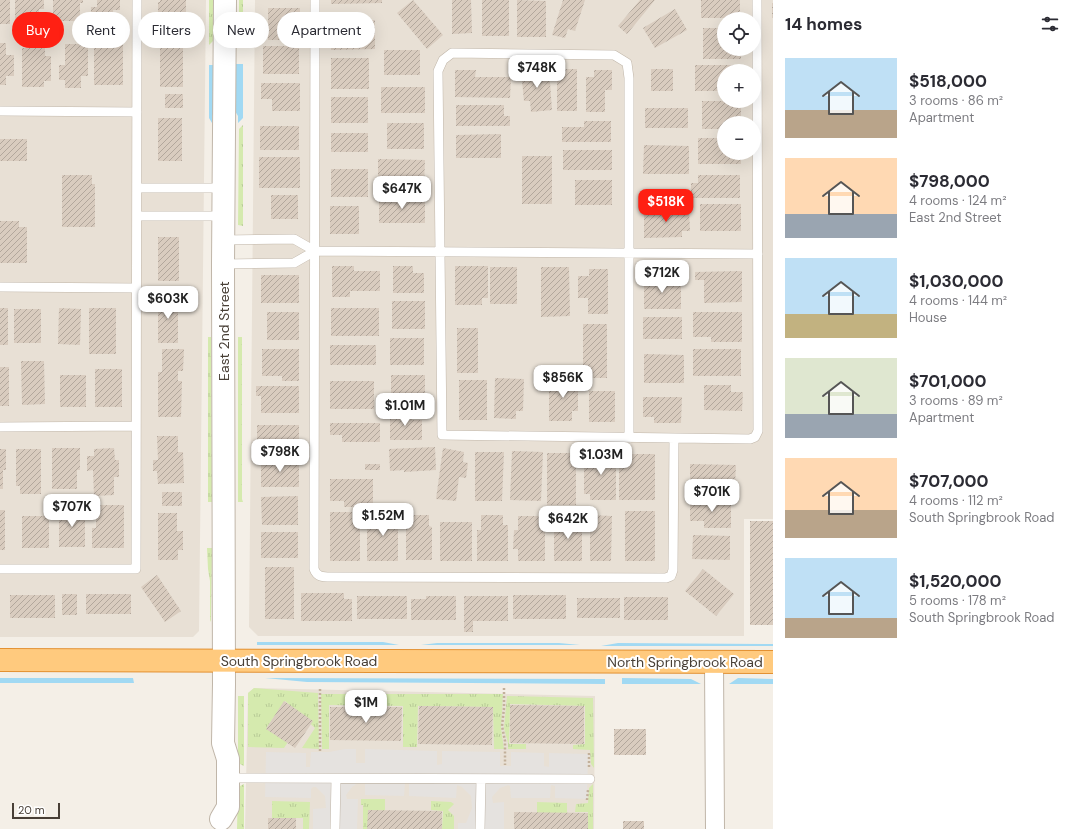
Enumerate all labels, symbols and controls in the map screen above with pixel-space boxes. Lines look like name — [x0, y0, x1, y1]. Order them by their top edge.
chip: Buy — [12, 12, 64, 48]
chip: Rent — [72, 12, 130, 48]
chip: Filters — [138, 12, 205, 48]
chip: New — [213, 12, 269, 48]
chip: Apartment — [277, 12, 375, 48]
map controls — [717, 12, 761, 160]
button: locate — [717, 12, 761, 56]
text: 14 homes — [785, 13, 862, 35]
icon: filters — [1039, 13, 1061, 35]
pin: $748K — [509, 55, 565, 89]
text: $748K — [517, 59, 557, 76]
button: + — [717, 64, 761, 108]
text: $518,000 — [909, 70, 987, 92]
icon: home — [817, 74, 865, 122]
text: 3 rooms · 86 m² — [909, 92, 1003, 109]
text: Apartment — [909, 109, 974, 126]
button: − — [717, 116, 761, 160]
text: $798,000 — [909, 170, 990, 192]
icon: home — [817, 174, 865, 222]
pin: $647K — [374, 176, 430, 210]
text: $647K — [382, 180, 422, 197]
pin: $518K — [638, 189, 694, 223]
text: 4 rooms · 124 m² — [909, 192, 1006, 209]
text: $518K — [647, 193, 685, 210]
text: East 2nd Street — [909, 209, 1002, 226]
pin: $712K — [634, 260, 690, 294]
text: $712K — [644, 264, 680, 281]
text: $1,030,000 — [909, 270, 1003, 292]
icon: home — [817, 274, 865, 322]
street label: East 2nd Street — [215, 281, 233, 381]
pin: $603K — [140, 286, 196, 320]
text: $603K — [147, 290, 189, 307]
text: 4 rooms · 144 m² — [909, 292, 1007, 309]
text: House — [909, 309, 947, 326]
pin: $856K — [535, 365, 591, 399]
text: $856K — [543, 369, 583, 386]
text: $701,000 — [909, 370, 987, 392]
icon: home — [817, 374, 865, 422]
text: 3 rooms · 89 m² — [909, 392, 1003, 409]
pin: $1.01M — [372, 393, 438, 427]
text: $1.01M — [385, 397, 425, 414]
text: Apartment — [909, 409, 974, 426]
pin: $798K — [252, 439, 308, 473]
pin: $1.03M — [568, 442, 634, 476]
text: $798K — [260, 443, 300, 460]
text: $1.03M — [579, 446, 623, 463]
text: $707,000 — [909, 470, 989, 492]
icon: home — [817, 474, 865, 522]
pin: $701K — [684, 479, 740, 513]
text: $701K — [693, 483, 731, 500]
text: 4 rooms · 112 m² — [909, 492, 1003, 509]
pin: $707K — [44, 494, 100, 528]
text: $707K — [52, 498, 92, 515]
pin: $1.52M — [350, 503, 416, 537]
pin: $642K — [540, 506, 596, 540]
text: $1.52M — [362, 507, 404, 524]
text: South Springbrook Road — [909, 509, 1054, 526]
text: $642K — [548, 510, 588, 527]
text: $1,520,000 — [909, 570, 1001, 592]
icon: home — [817, 574, 865, 622]
text: 5 rooms · 178 m² — [909, 592, 1006, 609]
text: South Springbrook Road — [909, 609, 1054, 626]
street label: South Springbrook Road — [221, 652, 377, 670]
street label: North Springbrook Road — [607, 653, 763, 671]
pin: $1M — [347, 690, 385, 724]
text: $1M — [354, 694, 378, 711]
scale bar — [12, 801, 60, 820]
text: 20 m — [18, 803, 44, 817]

